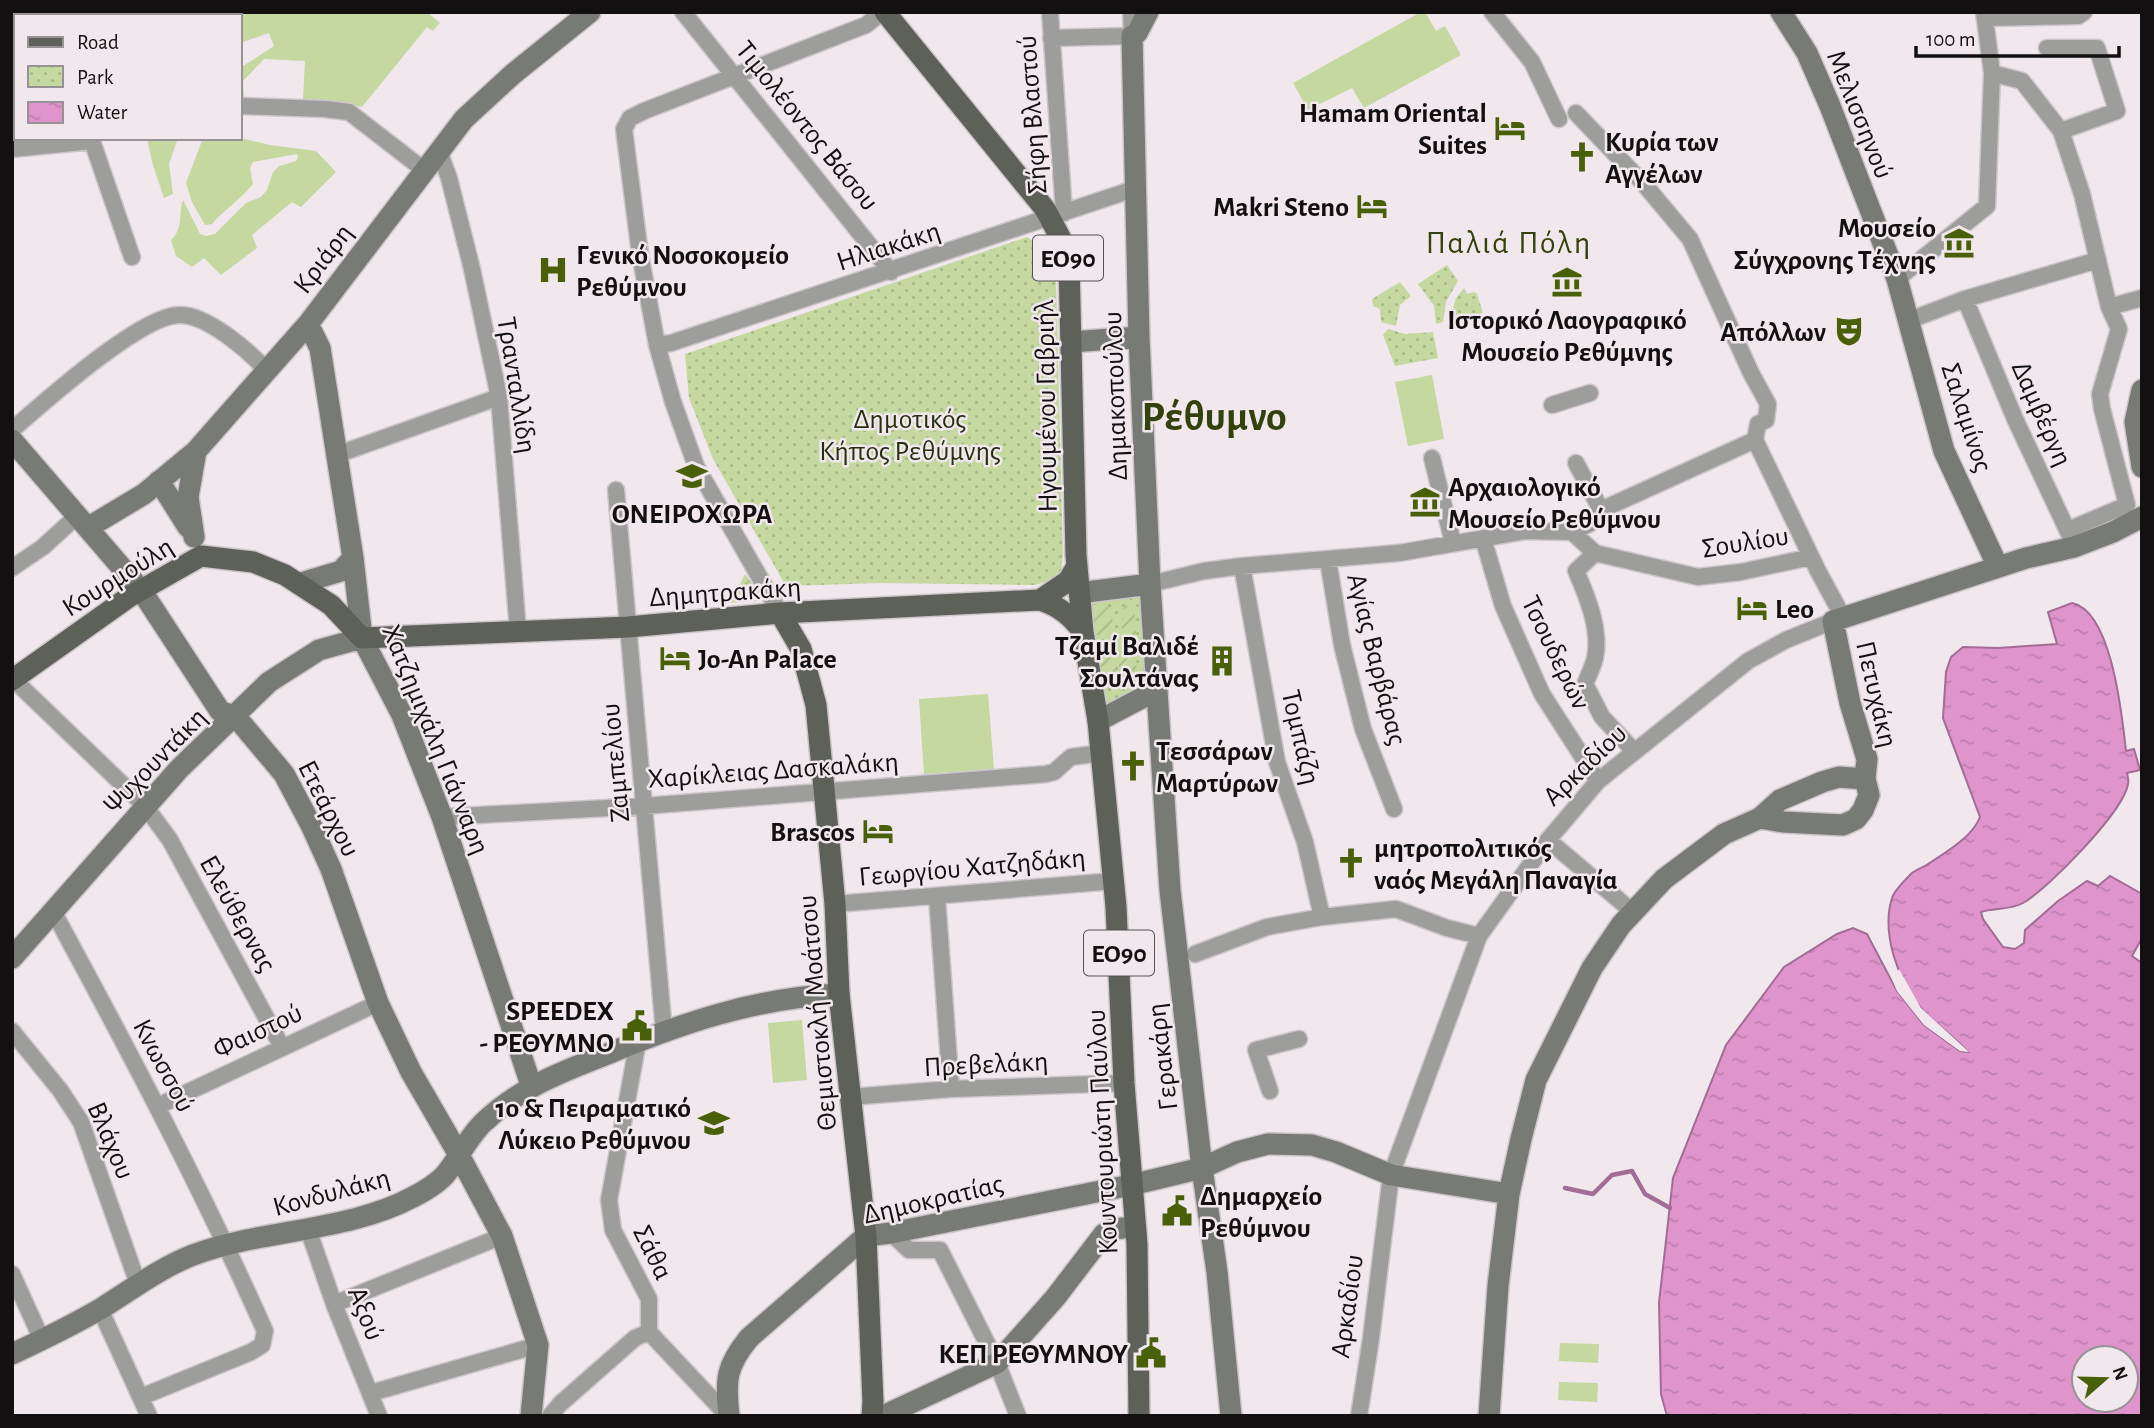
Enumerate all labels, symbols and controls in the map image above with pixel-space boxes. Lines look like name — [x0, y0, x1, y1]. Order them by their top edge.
legend — [14, 14, 242, 140]
scale bar — [1916, 14, 2119, 58]
text: 100 m — [1926, 29, 1976, 50]
text: Road — [77, 32, 119, 53]
street label: Σήφη Βλαστού — [1013, 34, 1053, 195]
street label: Τιμολέοντος Βάσου — [730, 36, 883, 216]
street label: Μελισσηνού — [1821, 47, 1897, 183]
text: Park — [77, 67, 114, 88]
place label: Hamam Oriental Suites — [1299, 100, 1487, 160]
text: Water — [77, 102, 127, 123]
hotel icon: Hamam Oriental Suites — [1493, 111, 1527, 145]
place label: Κυρία των Αγγέλων — [1605, 129, 1719, 189]
church icon: Κυρία των Αγγέλων — [1565, 140, 1599, 174]
hotel icon: Makri Steno — [1355, 189, 1389, 223]
place label: Makri Steno — [1213, 194, 1349, 222]
place label: Μουσείο Σύγχρονης Τέχνης — [1734, 215, 1936, 275]
street label: Ηλιακάκη — [833, 217, 944, 277]
street label: Κριάρη — [289, 219, 358, 299]
museum icon: Μουσείο Σύγχρονης Τέχνης — [1942, 226, 1976, 260]
district label: Παλιά Πόλη — [1426, 227, 1592, 259]
road number: ΕΟ90 — [1033, 235, 1103, 280]
place label: Γενικό Νοσοκομείο Ρεθύμνου — [576, 242, 789, 302]
hospital icon: Γενικό Νοσοκομείο Ρεθύμνου — [536, 253, 570, 287]
museum icon: Ιστορικό Λαoγραφικό Μουσείο Ρεθύμνης — [1550, 265, 1584, 299]
street label: Ηγουμένου Γαβριήλ — [1031, 299, 1063, 513]
place label: Ιστορικό Λαoγραφικό Μουσείο Ρεθύμνης — [1447, 307, 1687, 367]
street label: Δημακοπούλου — [1099, 311, 1133, 481]
theatre icon: Απόλλων — [1832, 314, 1866, 348]
street label: Τρανταλλίδη — [491, 315, 541, 456]
place label: Απόλλων — [1720, 319, 1826, 347]
street label: Δαμβέργη — [2006, 357, 2077, 470]
street label: Σαλαμίνος — [1935, 360, 1997, 476]
district label: Ρέθυμνο — [1141, 396, 1287, 438]
park label: Δημοτικός Κήπος Ρεθύμνης — [819, 406, 1001, 466]
school or university icon: ΟΝΕΙΡΟΧΩΡΑ — [675, 459, 709, 493]
place label: Αρχαιολογικό Μουσείο Ρεθύμνου — [1448, 474, 1661, 534]
museum icon: Αρχαιολογικό Μουσείο Ρεθύμνου — [1408, 485, 1442, 519]
place label: ΟΝΕΙΡΟΧΩΡΑ — [612, 501, 772, 529]
street label: Σουλίου — [1700, 522, 1791, 564]
street label: Κουρμούλη — [58, 533, 178, 623]
street label: Αγίας Βαρβάρας — [1341, 571, 1411, 748]
street label: Δημητρακάκη — [648, 574, 802, 612]
hotel icon: Leo — [1735, 591, 1769, 625]
street label: Τσουδερών — [1516, 592, 1595, 714]
place label: Leo — [1775, 596, 1814, 624]
street label: Χατζημιχάλη Γιάνναρη — [376, 621, 494, 858]
place label: Τζαμί Βαλιδέ Σουλτάνας — [1055, 633, 1199, 693]
street label: Πετυχάκη — [1850, 639, 1902, 750]
hotel icon: Jo-An Palace — [658, 641, 692, 675]
building icon: Τζαμί Βαλιδέ Σουλτάνας — [1205, 644, 1239, 678]
place label: Jo-An Palace — [698, 646, 837, 674]
street label: Τομπάζη — [1276, 687, 1325, 788]
street label: Ζαμπελίου — [597, 702, 635, 824]
street label: Ψυχουντάκη — [98, 703, 212, 820]
street label: Αρκαδίου — [1538, 719, 1633, 812]
place label: Τεσσάρων Μαρτύρων — [1156, 738, 1278, 798]
street label: Χαρίκλειας Δασκαλάκη — [647, 748, 900, 794]
church icon: Τεσσάρων Μαρτύρων — [1116, 749, 1150, 783]
street label: Ετεάρχου — [292, 756, 364, 862]
hotel icon: Brascos — [861, 814, 895, 848]
place label: Brascos — [770, 819, 855, 847]
place label: μητροπολιτικός ναός Μεγάλη Παναγία — [1374, 835, 1618, 895]
street label: Γεωργίου Χατζηδάκη — [858, 844, 1087, 892]
church icon: μητροπολιτικός ναός Μεγάλη Παναγία — [1334, 846, 1368, 880]
street label: Ελεύθερνας — [194, 851, 281, 977]
street label: Θεμιστοκλή Μοάτσου — [794, 894, 842, 1132]
road number: ΕΟ90 — [1084, 930, 1154, 976]
place label: SPEEDEX - ΡΕΘΥΜΝΟ — [480, 998, 614, 1058]
street label: Φαιστού — [209, 999, 307, 1065]
street label: Γερακάρη — [1143, 1002, 1183, 1112]
public building icon: SPEEDEX - ΡΕΘΥΜΝΟ — [620, 1009, 654, 1043]
street label: Κουντουριώτη Παύλου — [1083, 1009, 1123, 1255]
street label: Κνωσσού — [127, 1015, 199, 1117]
street label: Πρεβελάκη — [923, 1048, 1049, 1082]
place label: 1ο & Πειραματικό Λύκειο Ρεθύμνου — [495, 1095, 691, 1155]
street label: Βλάχου — [81, 1098, 139, 1183]
school or university icon: 1ο & Πειραματικό Λύκειο Ρεθύμνου — [697, 1106, 731, 1140]
street label: Κονδυλάκη — [270, 1164, 393, 1222]
street label: Δημοκρατίας — [861, 1170, 1006, 1230]
place label: Δημαρχείο Ρεθύμνου — [1200, 1183, 1322, 1243]
public building icon: Δημαρχείο Ρεθύμνου — [1160, 1194, 1194, 1228]
street label: Σάθα — [627, 1221, 677, 1285]
street label: Αρκαδίου — [1327, 1253, 1369, 1360]
street label: Αξού — [342, 1283, 388, 1344]
public building icon: ΚΕΠ ΡΕΘΥΜΝΟΥ — [1134, 1336, 1168, 1370]
place label: ΚΕΠ ΡΕΘΥΜΝΟΥ — [938, 1341, 1128, 1369]
north arrow — [2070, 1344, 2140, 1414]
text: N — [2108, 1364, 2131, 1383]

